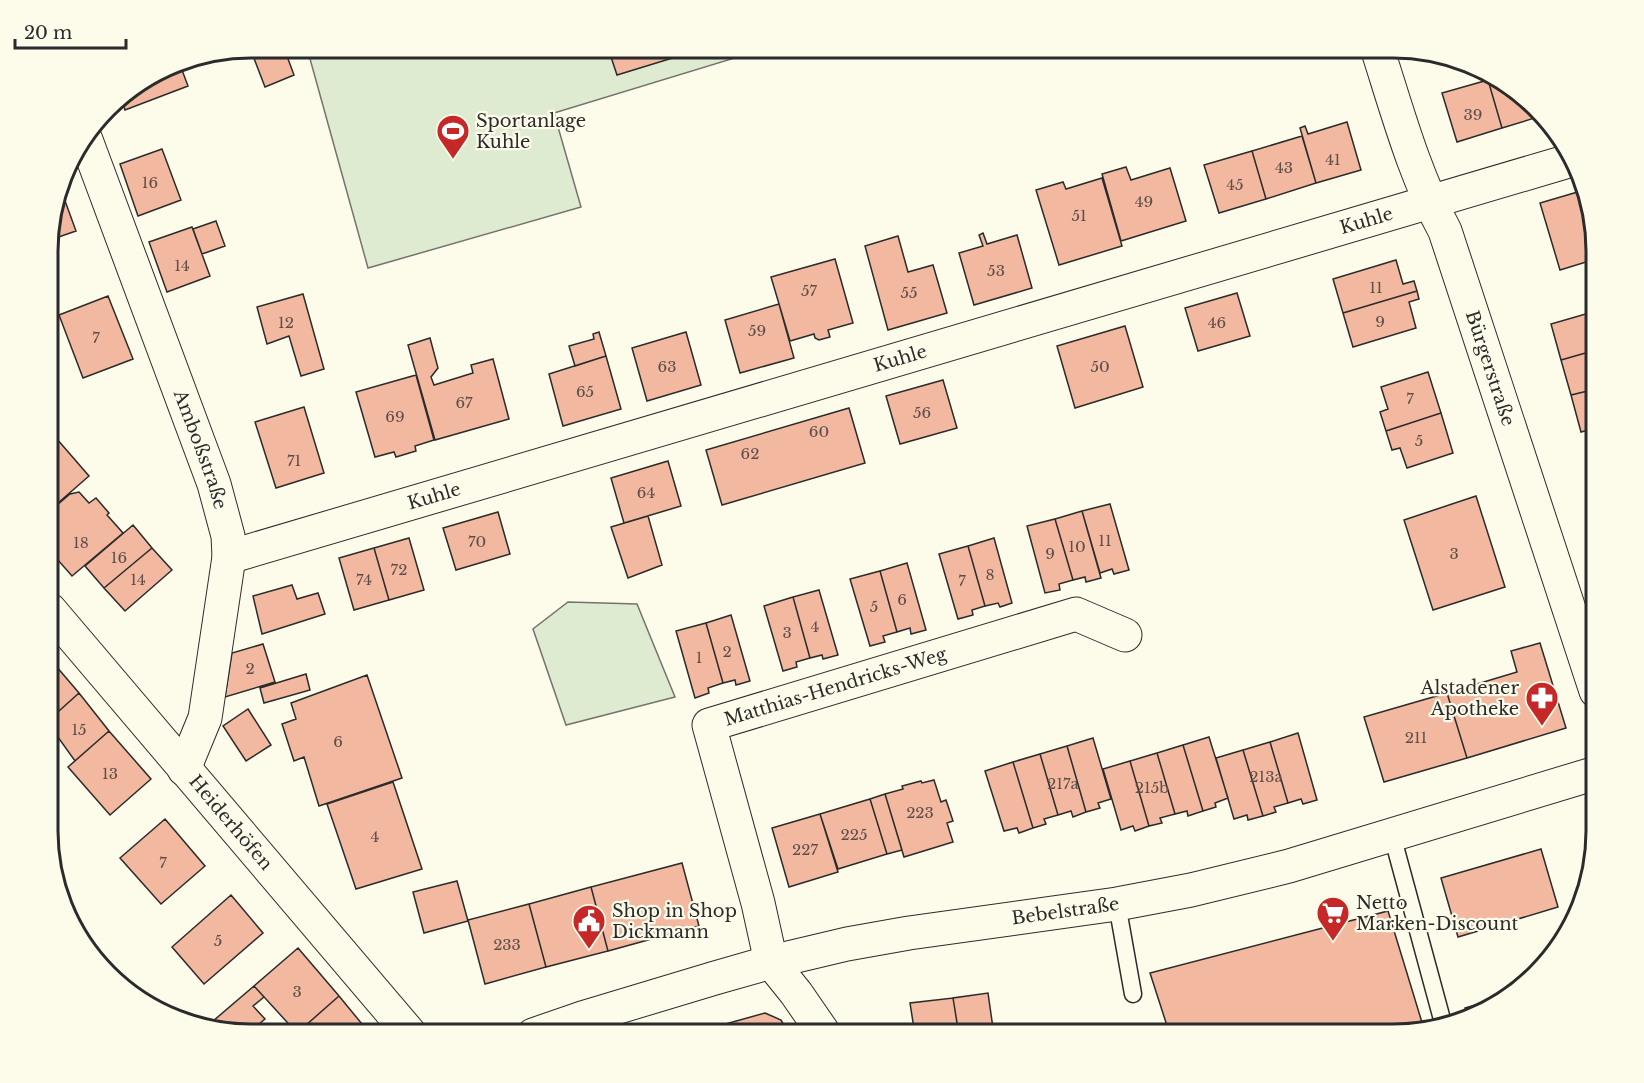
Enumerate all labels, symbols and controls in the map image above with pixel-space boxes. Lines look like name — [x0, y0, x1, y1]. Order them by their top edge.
scale bar — [15, 12, 126, 50]
text: 20 m — [24, 22, 72, 44]
house number: 39 — [1464, 105, 1482, 124]
place label: Sportanlage Kuhle — [476, 110, 586, 153]
sports icon: Sportanlage Kuhle — [435, 113, 471, 160]
house number: 41 — [1325, 150, 1341, 169]
house number: 43 — [1275, 158, 1293, 177]
house number: 16 — [142, 173, 158, 192]
house number: 45 — [1226, 175, 1244, 194]
house number: 49 — [1135, 192, 1153, 211]
street label: Kuhle — [1337, 203, 1396, 239]
house number: 51 — [1071, 206, 1087, 225]
house number: 14 — [174, 256, 190, 275]
house number: 53 — [987, 261, 1005, 280]
house number: 11 — [1369, 278, 1383, 297]
house number: 57 — [801, 281, 817, 300]
house number: 55 — [900, 283, 918, 302]
street label: Bürgerstraße — [1461, 308, 1519, 429]
house number: 9 — [1375, 312, 1385, 331]
house number: 12 — [278, 313, 294, 332]
house number: 46 — [1208, 313, 1226, 332]
house number: 59 — [748, 321, 766, 340]
house number: 7 — [92, 328, 100, 347]
street label: Kuhle — [871, 340, 930, 377]
house number: 63 — [658, 357, 676, 376]
house number: 50 — [1090, 357, 1110, 376]
house number: 65 — [576, 382, 594, 401]
street label: Amboßstraße — [169, 386, 231, 512]
house number: 7 — [1406, 389, 1414, 408]
house number: 67 — [455, 393, 473, 412]
house number: 56 — [913, 403, 931, 422]
house number: 69 — [385, 407, 405, 426]
house number: 60 — [809, 422, 829, 441]
house number: 5 — [1415, 431, 1423, 450]
house number: 62 — [741, 444, 759, 463]
house number: 71 — [287, 451, 301, 470]
street label: Kuhle — [405, 478, 463, 515]
house number: 64 — [637, 483, 655, 502]
house number: 11 — [1098, 531, 1112, 550]
house number: 70 — [468, 532, 486, 551]
house number: 18 — [73, 533, 89, 552]
house number: 10 — [1068, 537, 1086, 556]
house number: 9 — [1045, 544, 1055, 563]
house number: 3 — [1449, 544, 1459, 563]
house number: 16 — [111, 548, 127, 567]
house number: 72 — [391, 560, 407, 579]
house number: 8 — [985, 565, 995, 584]
house number: 14 — [130, 570, 146, 589]
house number: 74 — [356, 570, 372, 589]
house number: 7 — [958, 571, 966, 590]
house number: 6 — [897, 590, 907, 609]
house number: 5 — [870, 597, 878, 616]
house number: 4 — [811, 617, 819, 636]
house number: 3 — [782, 623, 792, 642]
house number: 2 — [722, 642, 732, 661]
street label: Matthias-Hendricks-Weg — [722, 643, 950, 731]
house number: 1 — [696, 648, 702, 667]
house number: 2 — [245, 659, 255, 678]
place label: Alstadener Apotheke — [1420, 677, 1519, 720]
pharmacy icon: Alstadener Apotheke — [1524, 680, 1560, 727]
house number: 15 — [71, 720, 87, 739]
house number: 211 — [1405, 728, 1427, 747]
house number: 6 — [333, 732, 343, 751]
house number: 13 — [102, 764, 118, 783]
house number: 213a — [1249, 767, 1283, 786]
street label: Heiderhöfen — [184, 771, 277, 875]
house number: 217a — [1047, 774, 1080, 793]
house number: 215b — [1135, 778, 1169, 797]
house number: 223 — [906, 803, 934, 822]
house number: 225 — [840, 825, 868, 844]
house number: 4 — [371, 827, 379, 846]
house number: 227 — [792, 840, 818, 859]
house number: 7 — [159, 853, 167, 872]
place label: Netto Marken-Discount — [1356, 892, 1519, 935]
street label: Bebelstraße — [1010, 893, 1121, 930]
supermarket icon: Netto Marken-Discount — [1315, 895, 1351, 942]
place label: Shop in Shop Dickmann — [612, 900, 737, 943]
public building icon: Shop in Shop Dickmann — [571, 903, 607, 950]
house number: 5 — [214, 931, 222, 950]
house number: 233 — [493, 935, 521, 954]
house number: 3 — [292, 982, 302, 1001]

